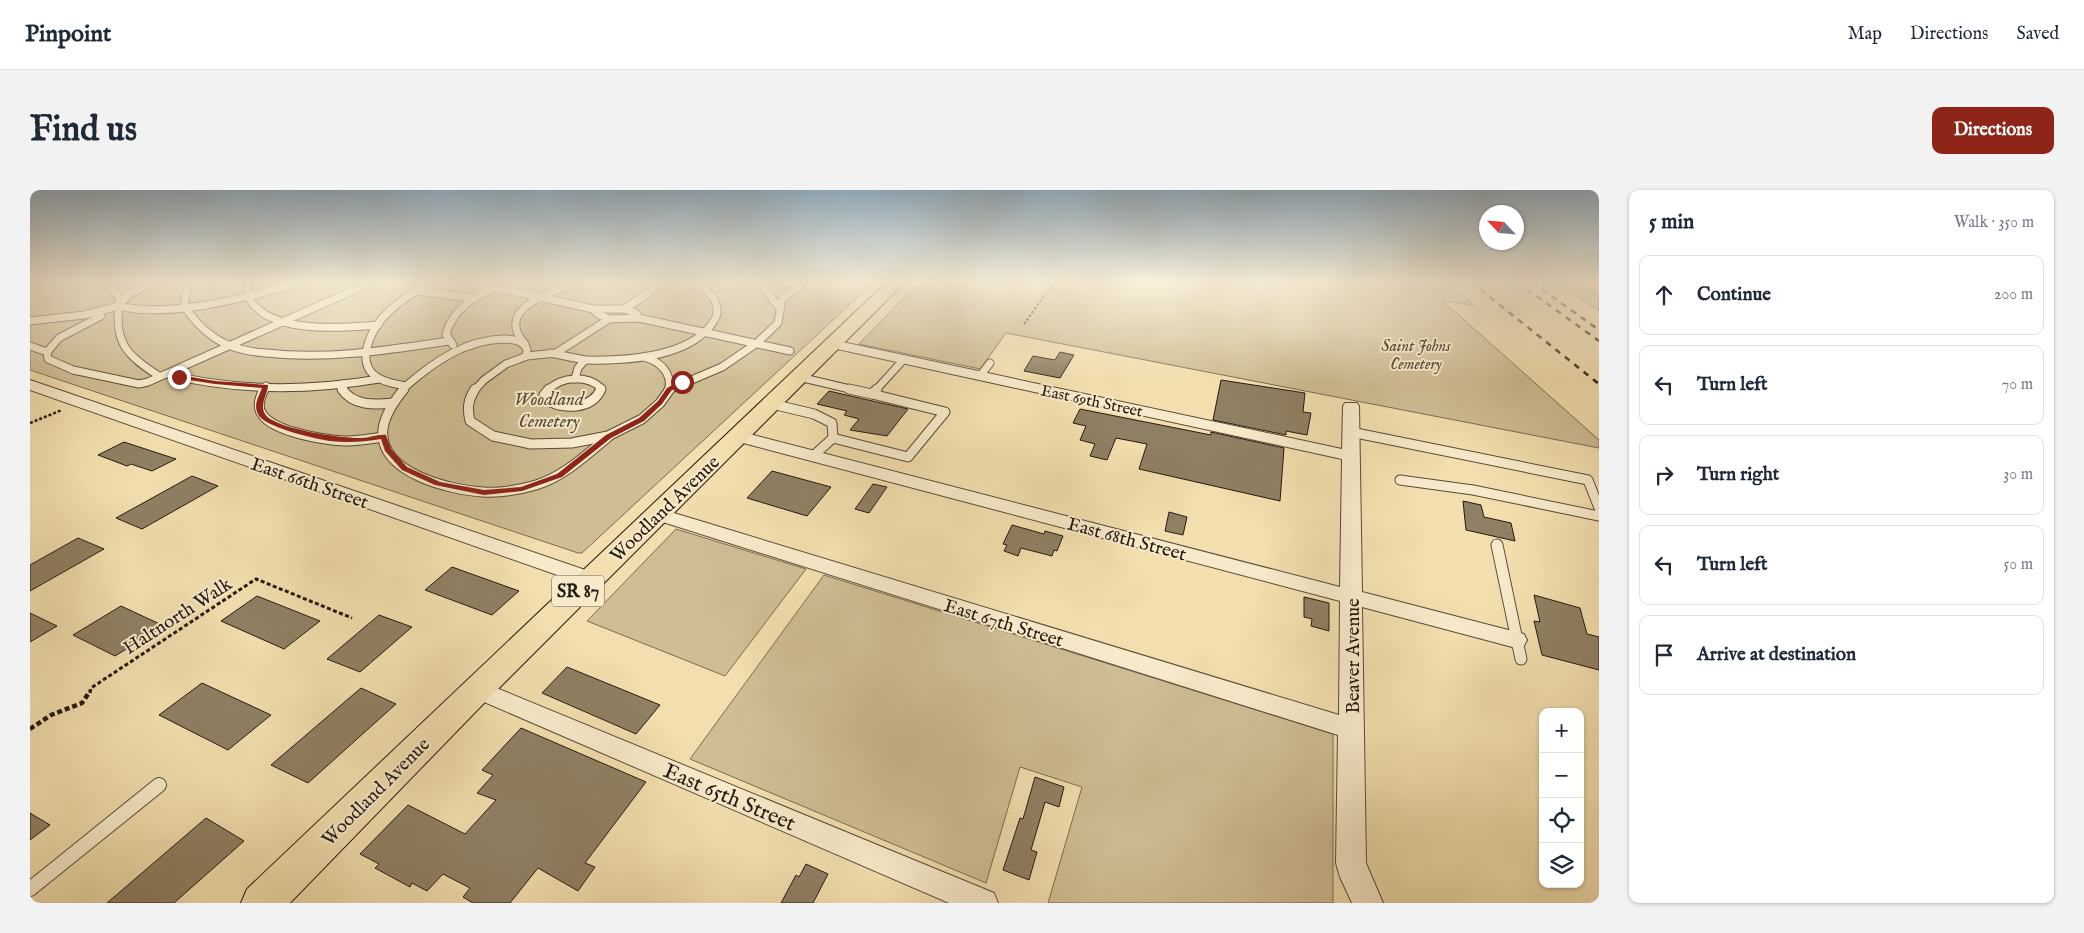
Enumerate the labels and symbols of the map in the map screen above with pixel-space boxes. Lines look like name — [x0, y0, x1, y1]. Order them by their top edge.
north arrow — [1479, 205, 1524, 250]
park label: Saint Johns Cemetery — [1381, 337, 1451, 375]
route end — [168, 366, 191, 389]
route start — [671, 371, 694, 394]
street label: East 69th Street — [1039, 381, 1145, 423]
park label: Woodland Cemetery — [514, 388, 585, 434]
street label: Woodland Avenue — [605, 451, 726, 568]
street label: East 66th Street — [247, 453, 372, 515]
street label: East 68th Street — [1064, 513, 1189, 567]
street label: Haltnorth Walk — [119, 572, 238, 661]
road number: SR 87 — [552, 576, 604, 606]
street label: East 67th Street — [941, 594, 1066, 654]
street label: Beaver Avenue — [1342, 598, 1366, 714]
street label: Woodland Avenue — [317, 733, 436, 852]
street label: East 65th Street — [659, 757, 800, 838]

